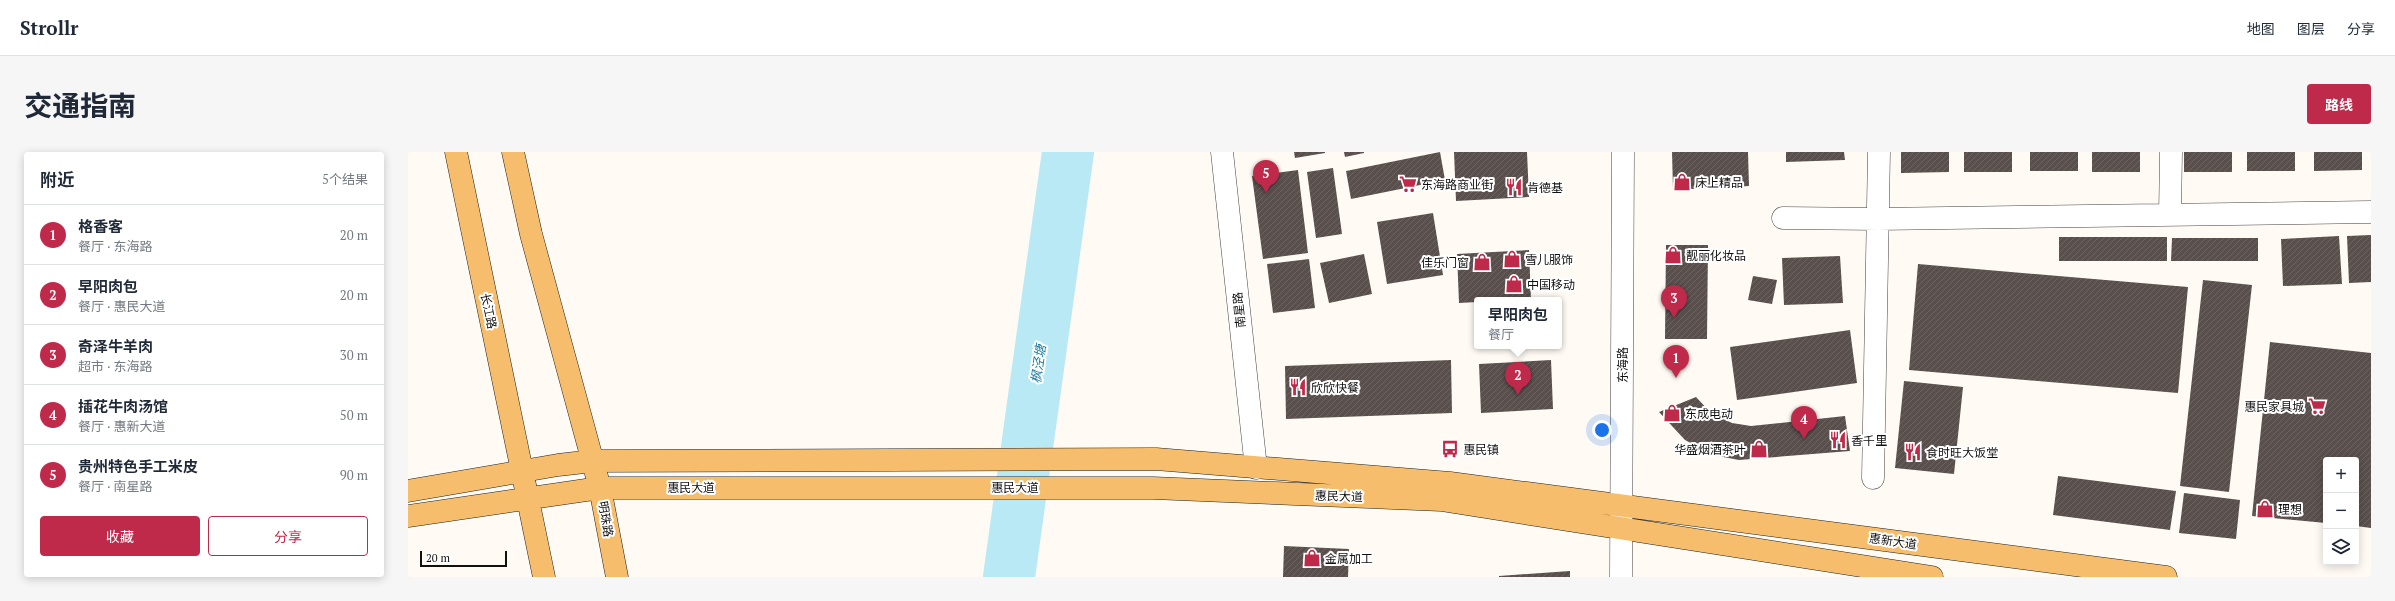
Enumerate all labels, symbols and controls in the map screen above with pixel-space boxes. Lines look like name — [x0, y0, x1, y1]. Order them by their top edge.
text: Strollr — [20, 15, 78, 40]
text: 地图 — [2247, 19, 2275, 38]
text: 图层 — [2297, 19, 2325, 38]
text: 分享 — [2347, 19, 2375, 38]
button: 路线 — [2307, 84, 2371, 124]
text: 交通指南 — [24, 87, 136, 124]
pin: 5 — [1253, 160, 1279, 193]
text: 附近 — [40, 168, 74, 191]
text: 5个结果 — [322, 170, 368, 188]
shop icon: 床上精品 — [1672, 172, 1692, 192]
supermarket icon: 东海路商业街 — [1398, 174, 1418, 194]
place label: 床上精品 — [1695, 175, 1743, 190]
place label: 东海路商业街 — [1421, 177, 1493, 192]
restaurant icon: 肯德基 — [1504, 177, 1524, 197]
place label: 肯德基 — [1527, 180, 1563, 195]
text: 格香客 — [78, 216, 123, 236]
text: 1 — [49, 226, 57, 244]
text: 20 m — [340, 226, 368, 244]
text: 餐厅 · 东海路 — [78, 237, 152, 255]
shop icon: 靓丽化妆品 — [1663, 245, 1683, 265]
place label: 靓丽化妆品 — [1686, 248, 1746, 263]
shop icon: 雪儿服饰 — [1502, 249, 1522, 269]
shop icon: 佳乐门窗 — [1472, 252, 1492, 272]
place label: 雪儿服饰 — [1525, 252, 1573, 267]
place label: 佳乐门窗 — [1421, 255, 1469, 270]
shop icon: 中国移动 — [1504, 274, 1524, 294]
text: 早阳肉包 — [78, 276, 138, 296]
place label: 中国移动 — [1527, 277, 1575, 292]
pin: 3 — [1661, 285, 1687, 318]
text: 2 — [49, 286, 57, 304]
text: 20 m — [340, 286, 368, 304]
street label: 南星路 — [1230, 291, 1248, 329]
street label: 长江路 — [478, 292, 500, 330]
text: 餐厅 · 惠民大道 — [78, 297, 165, 315]
popup — [1474, 297, 1562, 349]
text: 早阳肉包 — [1488, 304, 1548, 324]
text: 餐厅 — [1488, 325, 1514, 343]
text: 奇泽牛羊肉 — [78, 336, 153, 356]
water label: 枫泾塘 — [1026, 341, 1050, 385]
pin: 1 — [1663, 345, 1689, 378]
text: 3 — [49, 346, 57, 364]
text: 30 m — [340, 346, 368, 364]
street label: 东海路 — [1615, 347, 1630, 383]
text: 超市 · 东海路 — [78, 357, 152, 375]
pin: 2 — [1505, 362, 1531, 395]
restaurant icon: 欣欣快餐 — [1288, 377, 1308, 397]
place label: 欣欣快餐 — [1311, 380, 1359, 395]
text: 插花牛肉汤馆 — [78, 396, 168, 416]
supermarket icon: 惠民家具城 — [2307, 396, 2327, 416]
place label: 惠民家具城 — [2244, 399, 2304, 414]
shop icon: 东成电动 — [1662, 403, 1682, 423]
text: 4 — [49, 406, 57, 424]
text: 50 m — [340, 406, 368, 424]
place label: 东成电动 — [1685, 406, 1733, 421]
pin: 4 — [1791, 406, 1817, 439]
text: 餐厅 · 惠新大道 — [78, 417, 165, 435]
your location — [1592, 420, 1612, 440]
restaurant icon: 香千里 — [1828, 430, 1848, 450]
place label: 香千里 — [1851, 433, 1887, 448]
bus stop icon: 惠民镇 — [1440, 439, 1460, 459]
shop icon: 华盛烟酒茶叶 — [1749, 439, 1769, 459]
place label: 惠民镇 — [1463, 442, 1499, 457]
place label: 华盛烟酒茶叶 — [1674, 442, 1746, 457]
restaurant icon: 食时旺大饭堂 — [1903, 442, 1923, 462]
place label: 食时旺大饭堂 — [1926, 445, 1998, 460]
text: 贵州特色手工米皮 — [78, 456, 198, 476]
map controls — [2323, 457, 2359, 565]
button: + — [2323, 457, 2359, 493]
text: 5 — [49, 466, 57, 484]
text: 90 m — [340, 466, 368, 484]
text: 餐厅 · 南星路 — [78, 477, 152, 495]
street label: 惠民大道 — [667, 480, 715, 495]
street label: 惠民大道 — [991, 480, 1039, 495]
street label: 惠民大道 — [1315, 488, 1363, 504]
button: − — [2323, 493, 2359, 529]
shop icon: 理想 — [2255, 499, 2275, 519]
street label: 明珠路 — [595, 500, 617, 538]
place label: 理想 — [2278, 502, 2302, 517]
button: 收藏 — [40, 516, 200, 556]
button: 分享 — [208, 516, 368, 556]
button: layers — [2323, 529, 2359, 565]
street label: 惠新大道 — [1868, 530, 1918, 552]
shop icon: 金属加工 — [1302, 548, 1322, 568]
scale bar — [420, 549, 507, 568]
text: 20 m — [426, 551, 450, 565]
place label: 金属加工 — [1325, 551, 1373, 566]

